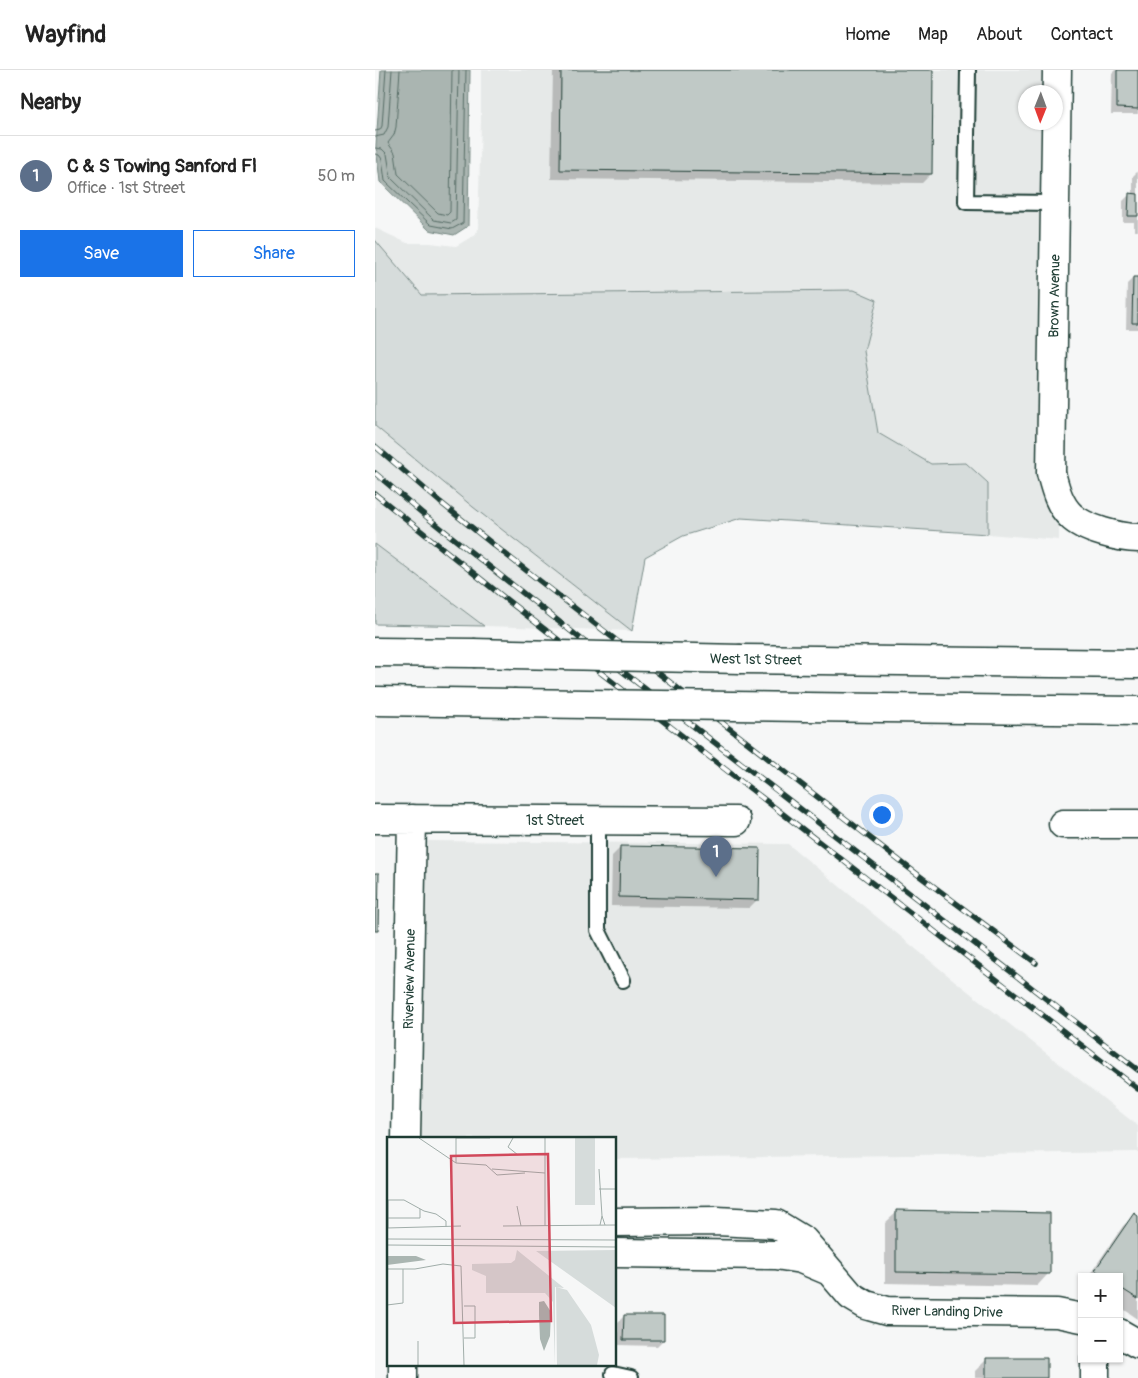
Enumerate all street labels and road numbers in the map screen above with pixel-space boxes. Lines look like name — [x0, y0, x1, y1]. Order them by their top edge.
street label: Brown Avenue — [1045, 254, 1064, 338]
street label: West 1st Street — [710, 650, 803, 669]
street label: 1st Street — [526, 812, 585, 829]
street label: Riverview Avenue — [400, 929, 419, 1029]
street label: River Landing Drive — [891, 1302, 1003, 1321]

